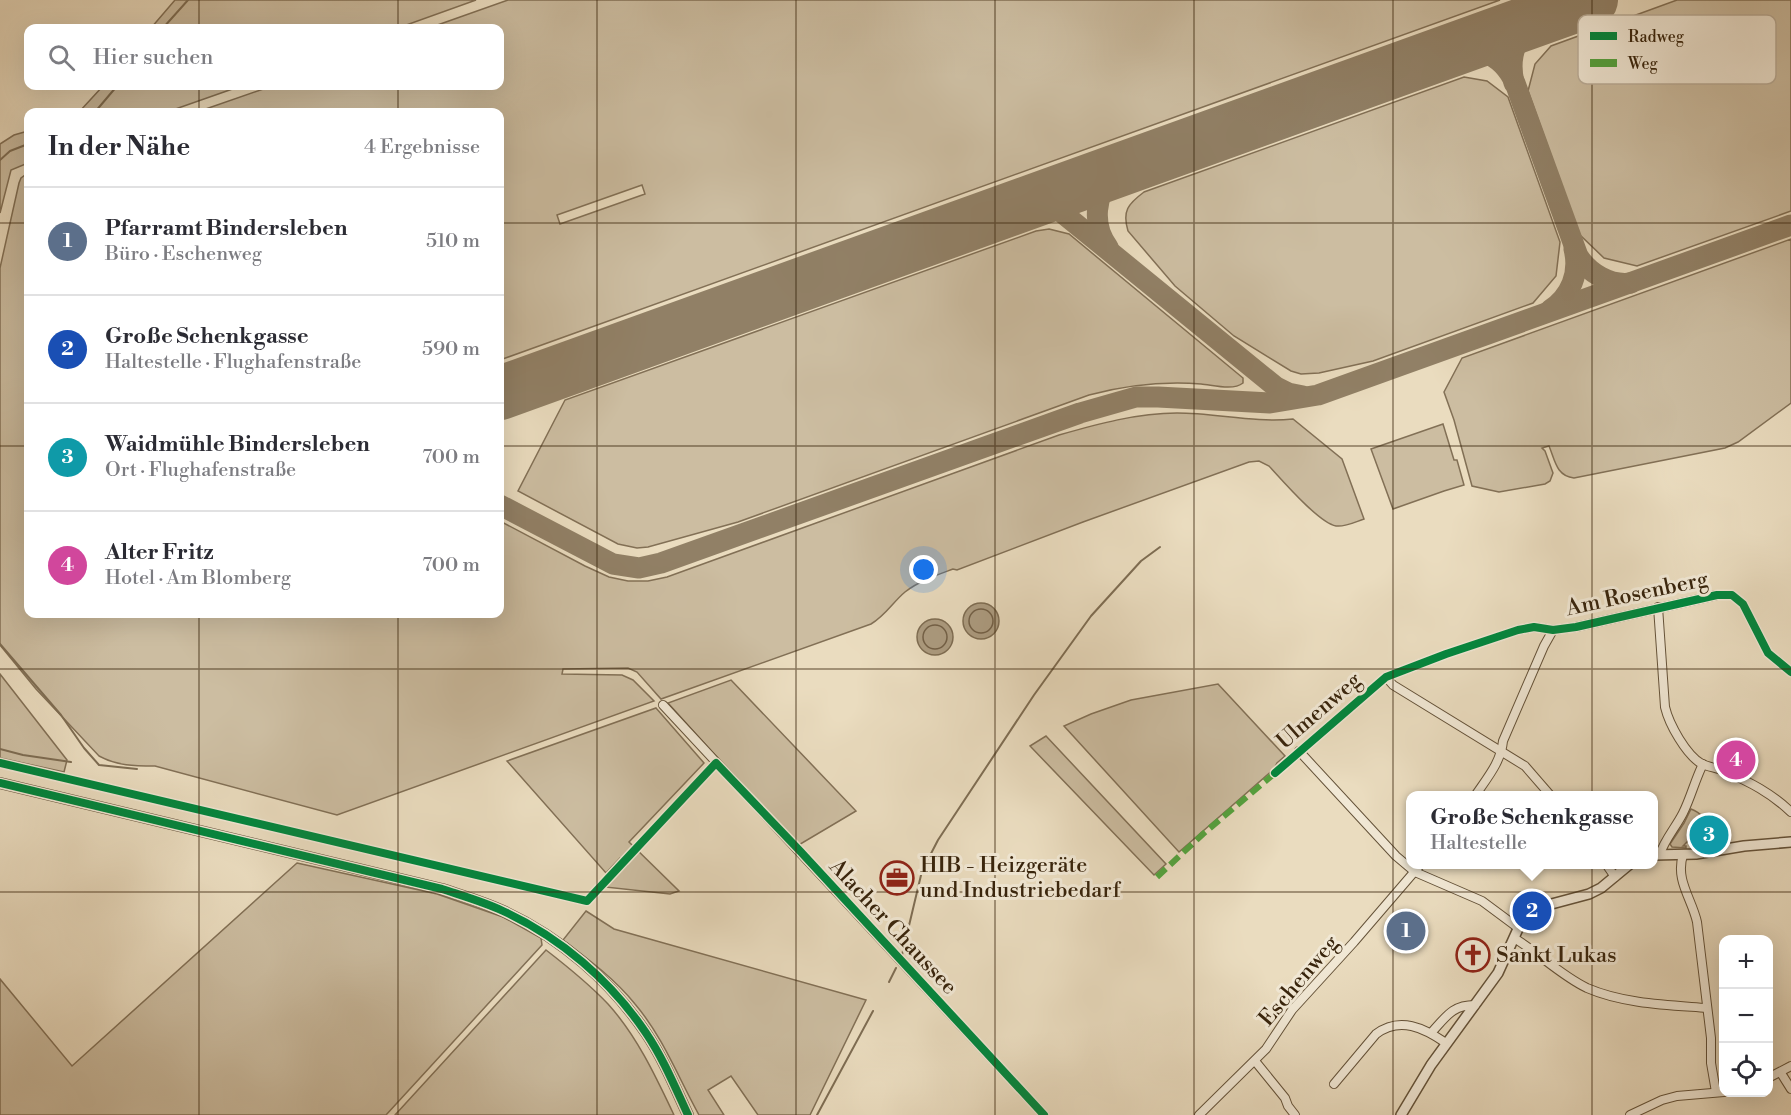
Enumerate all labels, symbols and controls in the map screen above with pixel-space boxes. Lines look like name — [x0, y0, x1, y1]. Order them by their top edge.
legend — [1578, 15, 1776, 84]
search box — [24, 24, 504, 90]
text: Radweg — [1628, 27, 1685, 47]
icon: search — [45, 41, 78, 74]
text: Hier suchen — [93, 44, 213, 71]
text: Weg — [1627, 54, 1659, 74]
text: In der Nähe — [48, 131, 190, 163]
text: 4 Ergebnisse — [364, 135, 480, 160]
text: Pfarramt Bindersleben — [105, 215, 347, 242]
text: 1 — [63, 229, 72, 254]
text: 510 m — [426, 229, 480, 254]
text: Büro · Eschenweg — [105, 242, 262, 267]
text: Große Schenkgasse — [105, 323, 309, 350]
text: 2 — [61, 337, 74, 362]
text: 590 m — [422, 337, 480, 362]
text: Haltestelle · Flughafenstraße — [105, 350, 361, 375]
text: Waidmühle Bindersleben — [105, 431, 370, 458]
text: 3 — [61, 445, 74, 470]
text: 700 m — [422, 445, 480, 470]
text: Ort · Flughafenstraße — [105, 458, 296, 483]
text: Alter Fritz — [105, 539, 214, 566]
text: 4 — [61, 553, 74, 578]
text: 700 m — [422, 553, 480, 578]
your location — [909, 555, 938, 584]
text: Hotel · Am Blomberg — [105, 566, 291, 591]
street label: Am Rosenberg — [1563, 566, 1711, 622]
street label: Ulmenweg — [1271, 666, 1367, 755]
pin: 4 — [1716, 738, 1756, 783]
popup — [1406, 791, 1658, 869]
text: Große Schenkgasse — [1430, 804, 1634, 831]
pin: 3 — [1690, 812, 1728, 858]
text: Haltestelle — [1430, 831, 1527, 856]
place label: HIB - Heizgeräte und Industriebedarf — [920, 852, 1121, 904]
street label: Alacher Chaussee — [823, 853, 963, 1000]
office icon: HIB - Heizgeräte und Industriebedarf — [879, 860, 915, 896]
pin: 2 — [1512, 888, 1552, 934]
pin: 1 — [1386, 908, 1426, 954]
street label: Eschenweg — [1253, 929, 1345, 1032]
map controls — [1719, 935, 1773, 1097]
button: + — [1719, 935, 1773, 989]
church icon: Sankt Lukas — [1455, 937, 1491, 973]
place label: Sankt Lukas — [1496, 942, 1617, 969]
button: − — [1719, 989, 1773, 1043]
button: locate — [1719, 1043, 1773, 1097]

